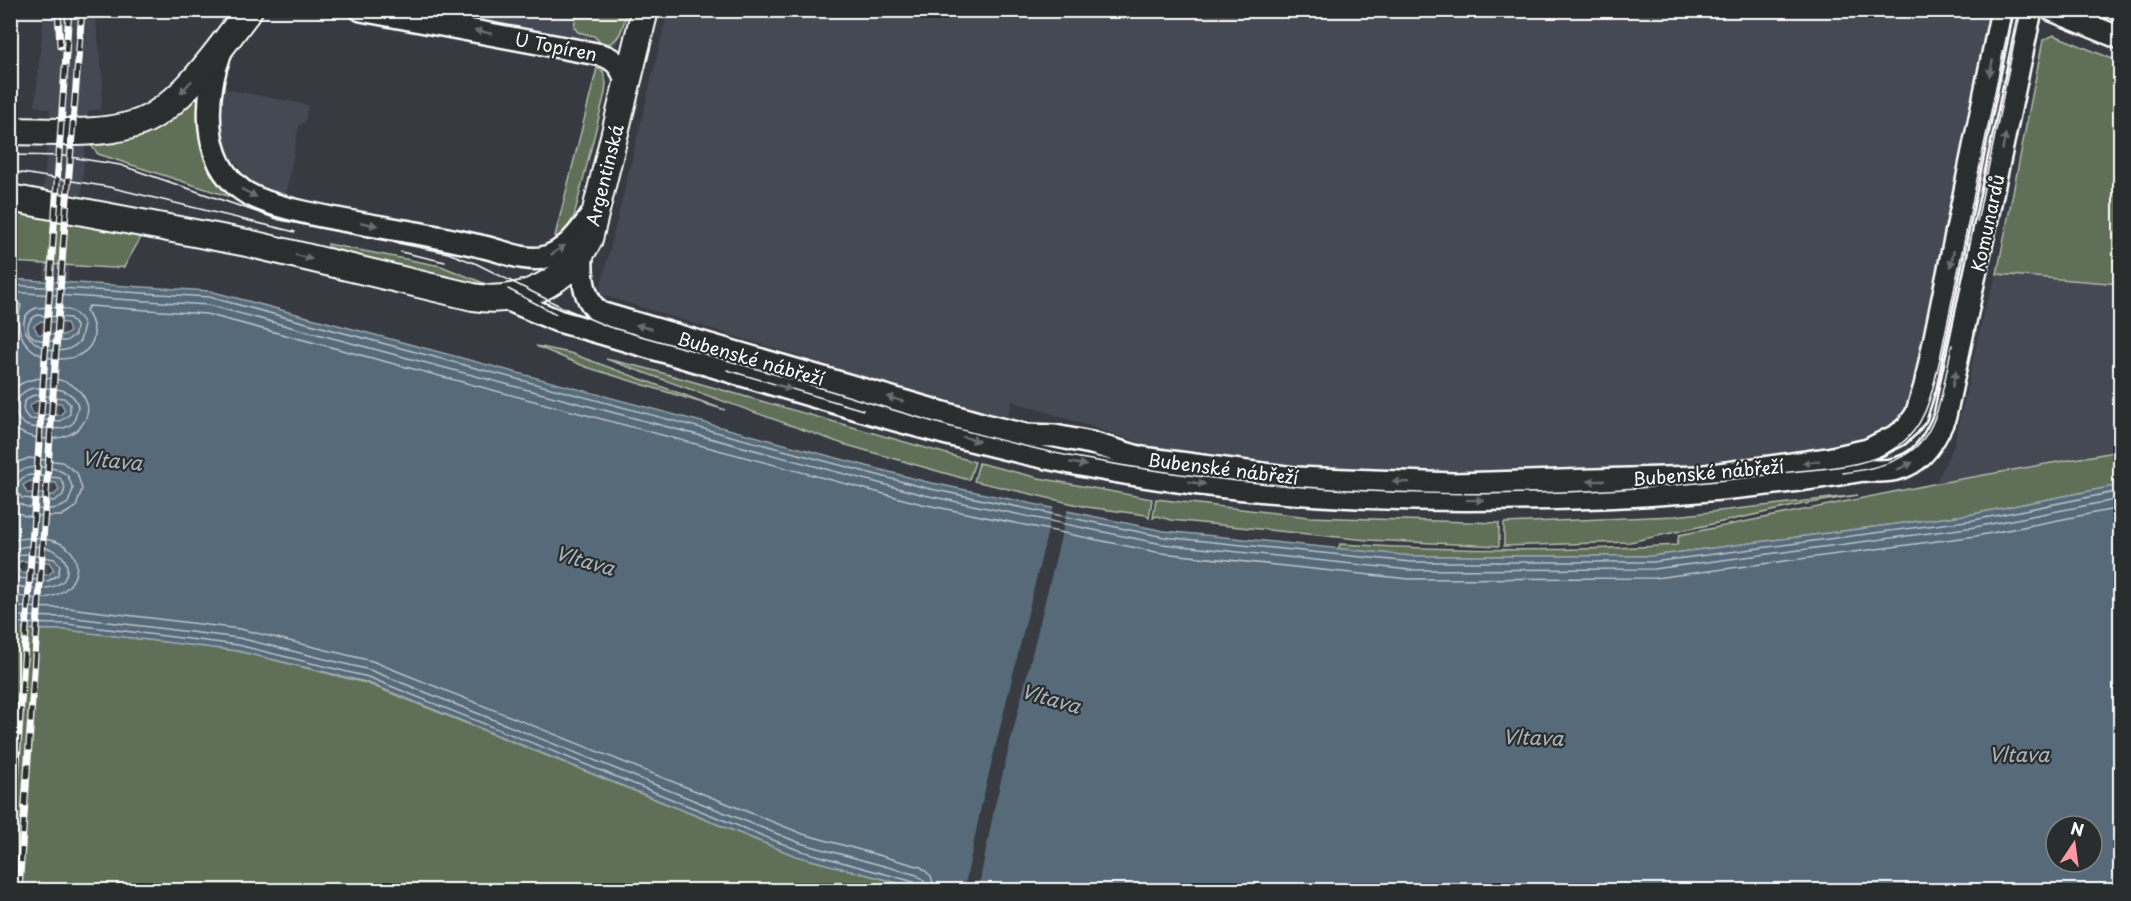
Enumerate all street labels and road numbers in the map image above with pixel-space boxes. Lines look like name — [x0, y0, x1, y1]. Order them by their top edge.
street label: U Topíren — [513, 25, 599, 67]
street label: Argentinská — [578, 121, 630, 229]
street label: Komunardů — [1963, 172, 2011, 274]
street label: Bubenské nábřeží — [674, 324, 828, 392]
street label: Bubenské nábřeží — [1146, 445, 1300, 491]
street label: Bubenské nábřeží — [1631, 452, 1785, 492]

